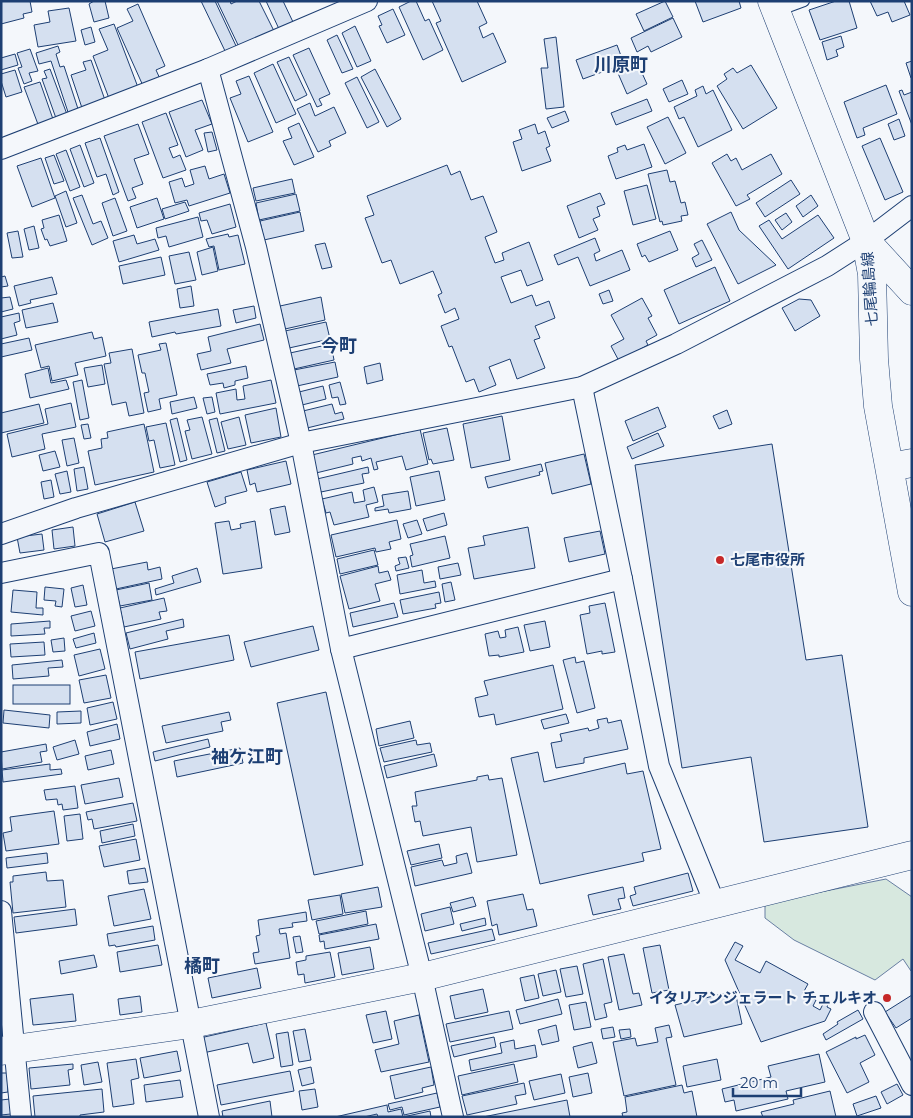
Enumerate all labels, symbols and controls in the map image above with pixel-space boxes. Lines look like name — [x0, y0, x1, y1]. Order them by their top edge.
district label: 川原町 — [594, 54, 648, 76]
street label: 七尾輪島線 — [857, 251, 882, 327]
district label: 今町 — [321, 335, 357, 357]
place label: 七尾市役所 — [730, 550, 805, 569]
marker: 七尾市役所 — [714, 554, 726, 566]
district label: 袖ケ江町 — [211, 746, 283, 768]
district label: 橘町 — [184, 955, 220, 977]
place label: イタリアンジェラート チェルキオ — [649, 988, 877, 1007]
marker: イタリアンジェラート チェルキオ — [881, 992, 893, 1004]
scale bar — [733, 1066, 800, 1098]
text: 20 m — [740, 1073, 778, 1092]

